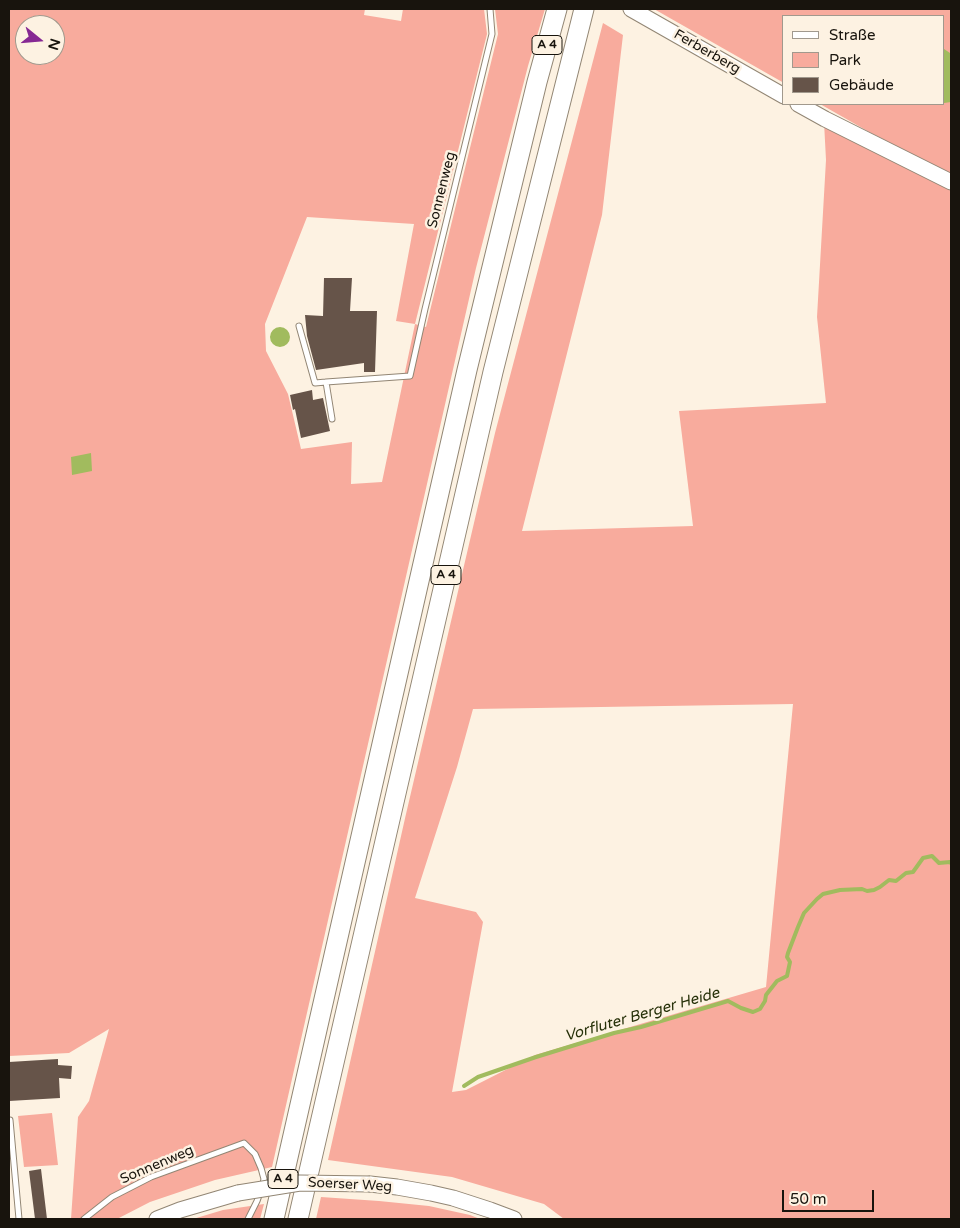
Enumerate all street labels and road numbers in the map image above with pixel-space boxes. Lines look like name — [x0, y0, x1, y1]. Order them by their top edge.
street label: Ferberberg — [671, 26, 743, 78]
road number: A 4 — [532, 36, 562, 54]
street label: Sonnenweg — [424, 150, 460, 230]
road number: A 4 — [431, 566, 461, 584]
street label: Sonnenweg — [118, 1142, 196, 1188]
road number: A 4 — [268, 1170, 298, 1188]
street label: Soerser Weg — [307, 1174, 393, 1196]

